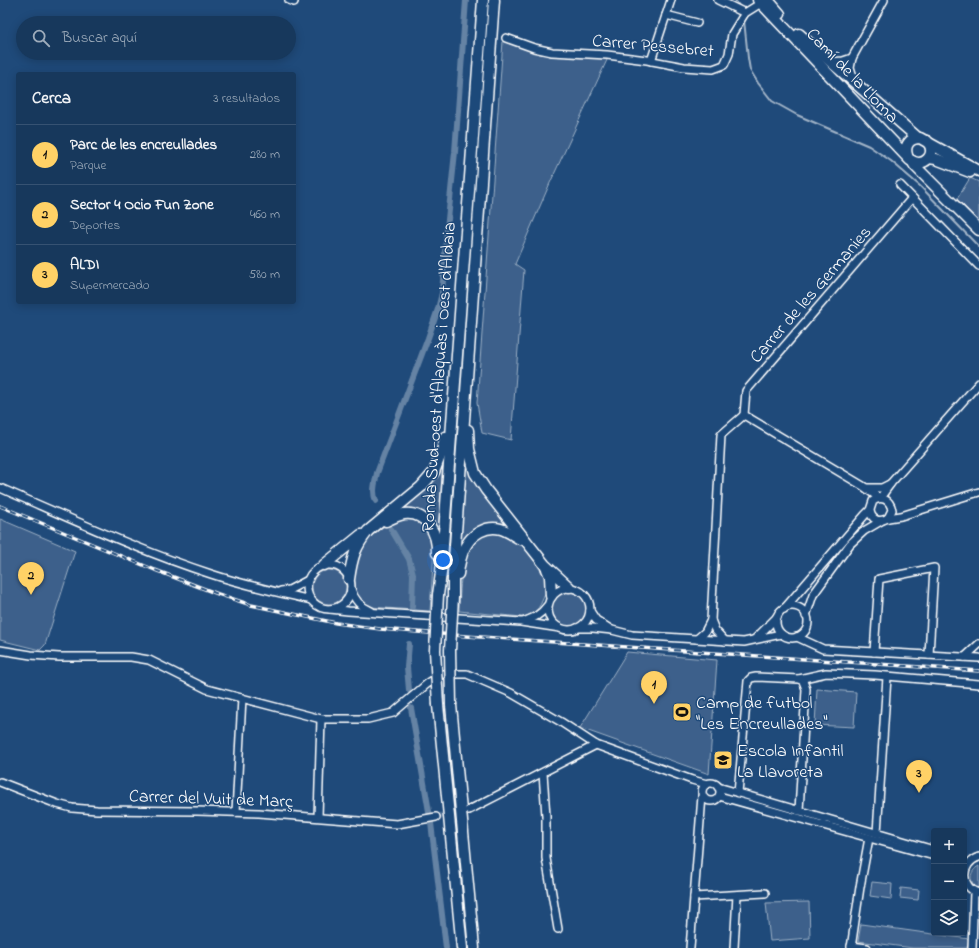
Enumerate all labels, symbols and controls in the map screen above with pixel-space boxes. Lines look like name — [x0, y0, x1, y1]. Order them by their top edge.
search box — [16, 16, 296, 60]
street label: Camí de la Lloma — [799, 23, 904, 130]
icon: search — [30, 27, 52, 49]
text: Buscar aquí — [62, 27, 137, 49]
street label: Carrer Pessebret — [591, 29, 715, 65]
text: Cerca — [32, 86, 71, 111]
text: 3 resultados — [213, 89, 280, 108]
text: Parc de les encreullades — [70, 134, 217, 156]
text: 1 — [43, 145, 47, 164]
text: 280 m — [250, 145, 280, 164]
text: Parque — [70, 156, 106, 175]
text: Sector 4 Ocio Fun Zone — [70, 194, 214, 216]
text: 2 — [42, 205, 48, 224]
text: 460 m — [250, 205, 280, 224]
text: Deportes — [70, 216, 120, 235]
street label: Ronda Sud-oest d'Alaquàs i Oest d'Aldaia — [416, 221, 464, 533]
street label: Carrer de les Germanies — [745, 221, 878, 370]
text: ALDI — [70, 254, 99, 276]
text: 3 — [42, 265, 48, 284]
text: 580 m — [249, 265, 280, 284]
text: Supermercado — [70, 276, 149, 295]
your location — [433, 550, 453, 570]
pin: 2 — [18, 562, 44, 595]
pin: 1 — [641, 671, 667, 704]
place label: Camp de futbol "Les Encreullades" — [696, 691, 828, 738]
sports icon: Camp de futbol "Les Encreullades" — [671, 701, 693, 723]
place label: Escola Infantil La Llavoreta — [737, 739, 844, 786]
school or university icon: Escola Infantil La Llavoreta — [712, 749, 734, 771]
pin: 3 — [906, 760, 932, 793]
street label: Carrer del Vuit de Març — [129, 784, 293, 816]
map controls — [931, 828, 967, 936]
button: + — [931, 828, 967, 864]
button: − — [931, 864, 967, 900]
button: layers — [931, 900, 967, 936]

